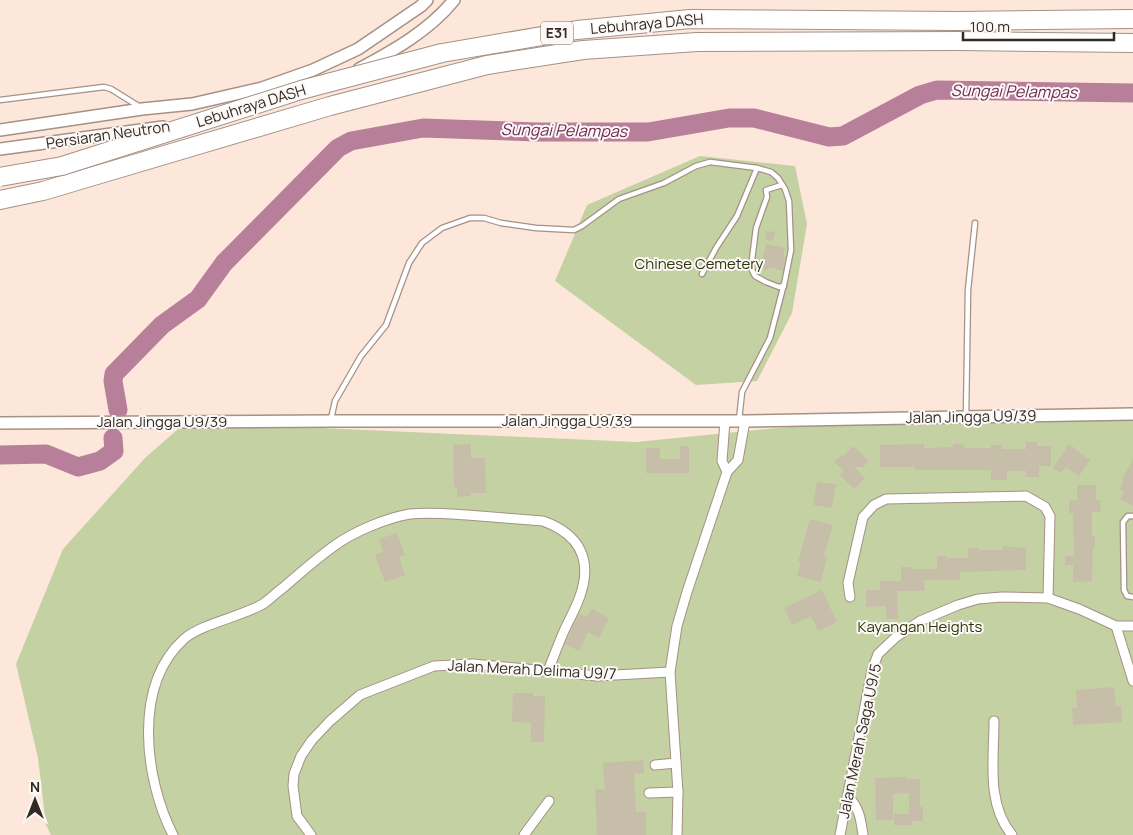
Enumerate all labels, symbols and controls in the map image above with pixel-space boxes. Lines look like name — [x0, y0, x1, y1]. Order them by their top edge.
street label: Lebuhraya DASH — [589, 8, 704, 39]
scale bar — [963, 10, 1114, 42]
text: 100 m — [970, 16, 1010, 37]
road number: E31 — [541, 22, 573, 44]
street label: Lebuhraya DASH — [193, 79, 308, 132]
water label: Sungai Pelampas — [951, 79, 1079, 103]
street label: Persiaran Neutron — [45, 115, 171, 154]
water label: Sungai Pelampas — [501, 118, 629, 142]
park label: Chinese Cemetery — [635, 253, 763, 274]
street label: Jalan Jingga U9/39 — [905, 405, 1037, 428]
street label: Jalan Jingga U9/39 — [502, 410, 632, 431]
street label: Jalan Jingga U9/39 — [97, 411, 227, 432]
park label: Kayangan Heights — [858, 616, 983, 637]
street label: Jalan Merah Delima U9/7 — [447, 655, 617, 684]
street label: Jalan Merah Saga U9/5 — [833, 662, 886, 820]
north arrow — [10, 775, 60, 825]
text: N — [30, 777, 40, 796]

